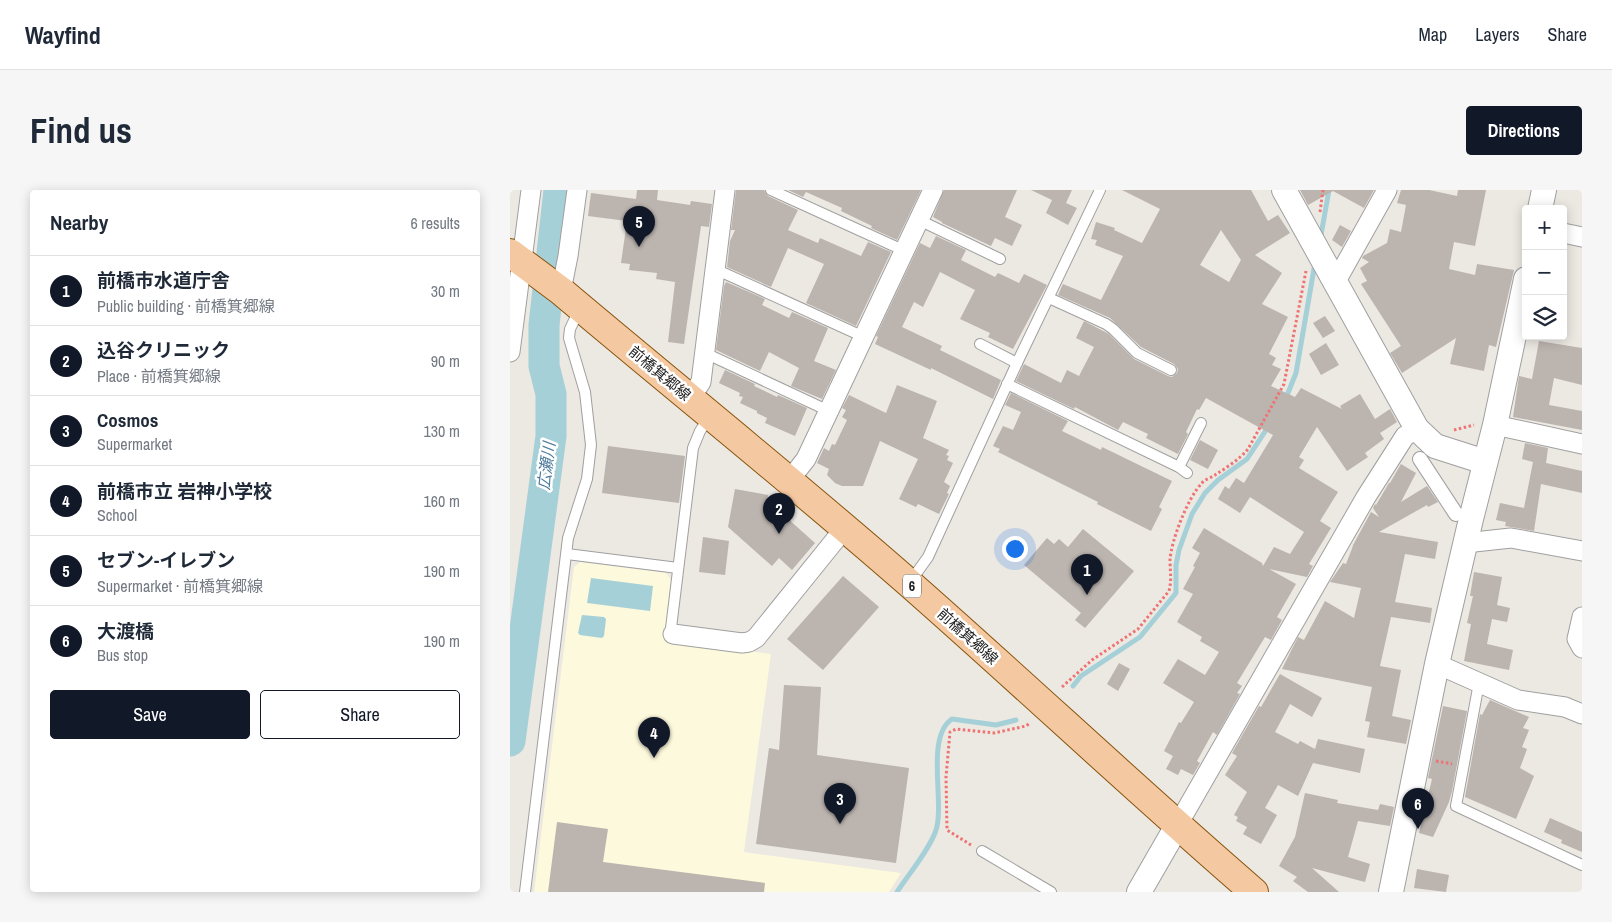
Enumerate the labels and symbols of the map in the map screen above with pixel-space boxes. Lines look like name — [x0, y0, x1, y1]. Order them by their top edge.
pin: 5 — [623, 206, 655, 247]
street label: 前橋箕郷線 — [625, 341, 695, 405]
water label: 広瀬川 — [532, 439, 560, 491]
pin: 2 — [763, 493, 795, 534]
your location — [1002, 536, 1028, 562]
pin: 1 — [1071, 554, 1103, 595]
road number: 6 — [903, 574, 921, 598]
street label: 前橋箕郷線 — [933, 603, 1003, 669]
pin: 4 — [638, 717, 670, 758]
pin: 3 — [824, 783, 856, 824]
pin: 6 — [1402, 788, 1434, 829]

